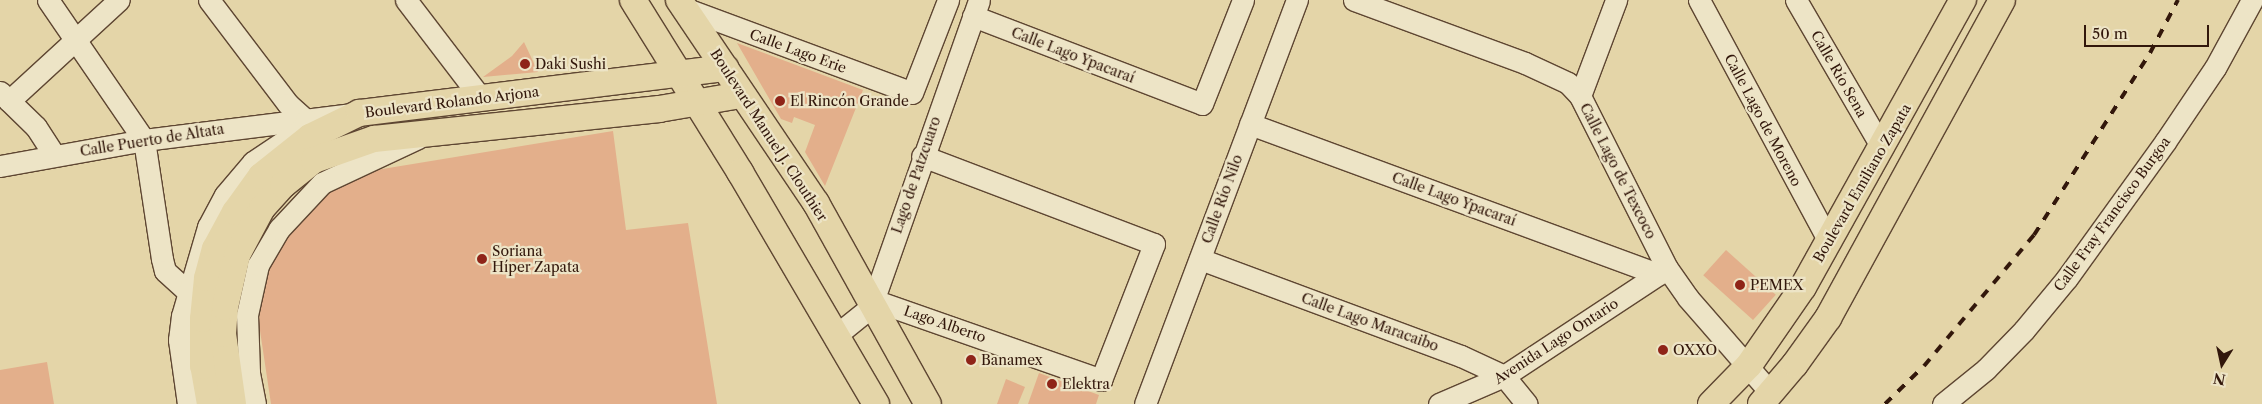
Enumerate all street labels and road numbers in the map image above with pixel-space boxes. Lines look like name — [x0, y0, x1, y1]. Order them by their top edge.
street label: Calle Lago Ypacaraí — [1009, 24, 1137, 86]
street label: Calle Lago Erie — [747, 26, 849, 76]
street label: Calle Río Sena — [1807, 28, 1871, 120]
street label: Boulevard Manuel J. Clouthier — [707, 46, 831, 224]
street label: Calle Lago de Moreno — [1721, 51, 1805, 189]
street label: Boulevard Rolando Arjona — [364, 83, 540, 121]
street label: Calle Lago de Texcoco — [1576, 100, 1660, 242]
street label: Boulevard Emiliano Zapata — [1810, 101, 1914, 265]
street label: Lago de Patzcuaro — [888, 114, 944, 236]
street label: Calle Puerto de Altata — [78, 120, 226, 160]
street label: Calle Fray Francisco Burgoa — [2050, 133, 2174, 295]
street label: Calle Río Nilo — [1198, 152, 1246, 246]
street label: Calle Lago Ypacaraí — [1389, 169, 1519, 229]
street label: Calle Lago Maracaibo — [1299, 289, 1441, 355]
street label: Avenida Lago Ontario — [1491, 295, 1621, 387]
street label: Lago Alberto — [901, 302, 989, 346]

